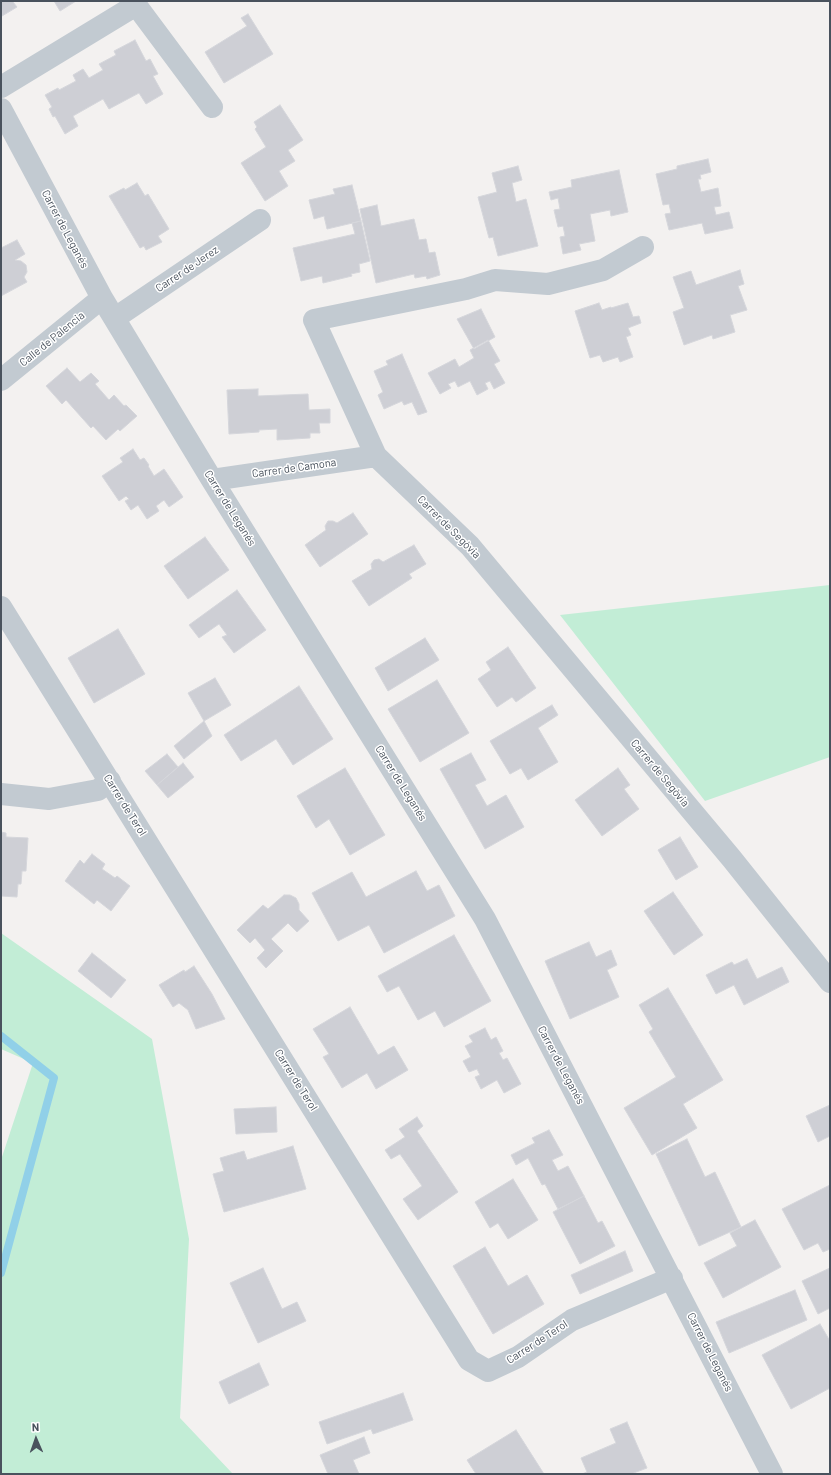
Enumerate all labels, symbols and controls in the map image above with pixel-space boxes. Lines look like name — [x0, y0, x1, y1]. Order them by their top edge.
street label: Carrer de Leganés — [39, 188, 91, 270]
street label: Carrer de Jerez — [153, 243, 221, 295]
street label: Calle de Palencia — [17, 309, 87, 369]
street label: Carrer de Camona — [251, 456, 337, 480]
street label: Carrer de Leganés — [201, 468, 259, 548]
street label: Carrer de Segòvia — [415, 493, 483, 561]
street label: Carrer de Segòvia — [628, 737, 692, 809]
street label: Carrer de Leganés — [372, 743, 430, 823]
street label: Carrer de Terol — [101, 772, 149, 838]
street label: Carrer de Leganés — [535, 1024, 587, 1106]
street label: Carrer de Terol — [272, 1047, 320, 1113]
street label: Carrer de Leganés — [684, 1310, 736, 1394]
street label: Carrer de Terol — [504, 1317, 570, 1367]
north arrow — [16, 1419, 56, 1459]
text: N — [32, 1420, 39, 1433]

